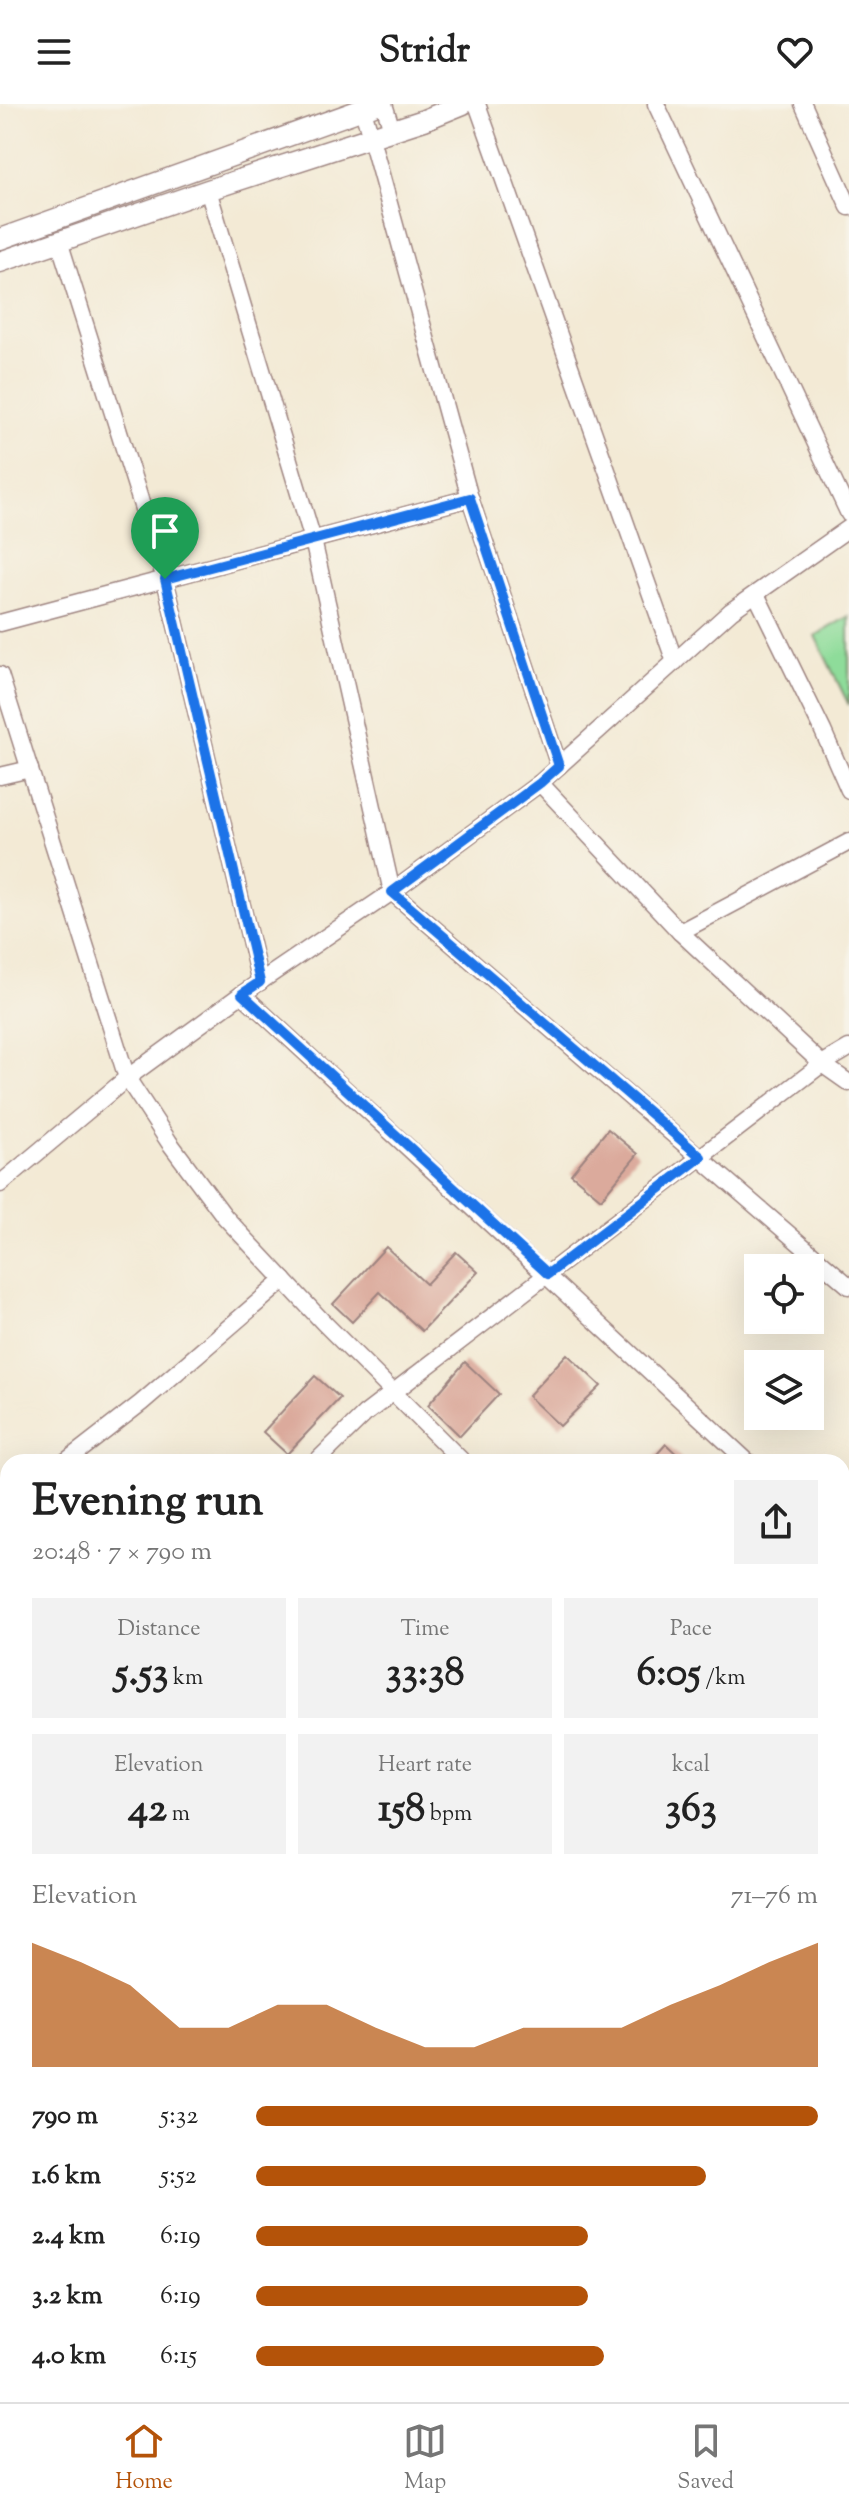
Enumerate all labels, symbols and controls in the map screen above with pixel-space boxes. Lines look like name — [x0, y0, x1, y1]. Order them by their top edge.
text: Stridr — [379, 26, 470, 78]
icon: menu — [32, 30, 76, 74]
icon: heart — [773, 30, 817, 74]
pin — [131, 497, 199, 579]
icon: arrive — [143, 509, 187, 553]
map controls — [744, 1254, 824, 1430]
button: locate — [744, 1254, 824, 1334]
button: layers — [744, 1350, 824, 1430]
text: Evening run — [32, 1472, 264, 1535]
button: share — [734, 1480, 818, 1564]
text: 20:48 · 7 × 790 m — [32, 1534, 212, 1571]
text: Distance — [118, 1614, 200, 1646]
text: Time — [401, 1614, 449, 1646]
text: Pace — [670, 1614, 712, 1646]
text: 5.53 — [115, 1646, 168, 1703]
text: 33:38 — [386, 1646, 464, 1703]
text: 6:05 — [637, 1646, 701, 1703]
text: km — [168, 1663, 203, 1695]
text: /km — [701, 1663, 745, 1695]
text: Elevation — [114, 1750, 204, 1782]
text: Heart rate — [378, 1750, 472, 1782]
text: kcal — [672, 1750, 710, 1782]
text: 42 — [128, 1782, 167, 1839]
text: 158 — [378, 1782, 425, 1839]
text: 363 — [665, 1782, 717, 1839]
text: m — [167, 1799, 190, 1831]
text: bpm — [425, 1799, 472, 1831]
text: Elevation — [32, 1878, 137, 1915]
text: 71–76 m — [730, 1878, 818, 1915]
text: 790 m — [32, 2098, 98, 2135]
text: 5:32 — [160, 2098, 198, 2135]
text: 1.6 km — [32, 2158, 101, 2195]
text: 5:52 — [160, 2158, 197, 2195]
text: 2.4 km — [32, 2218, 105, 2255]
text: 6:19 — [160, 2218, 201, 2255]
text: 3.2 km — [32, 2278, 102, 2315]
text: 6:19 — [160, 2278, 201, 2315]
text: 4.0 km — [32, 2338, 106, 2375]
text: 6:15 — [160, 2338, 197, 2375]
tab: Home — [115, 2419, 173, 2499]
tab: Map — [403, 2419, 447, 2499]
tab: Saved — [677, 2419, 734, 2499]

